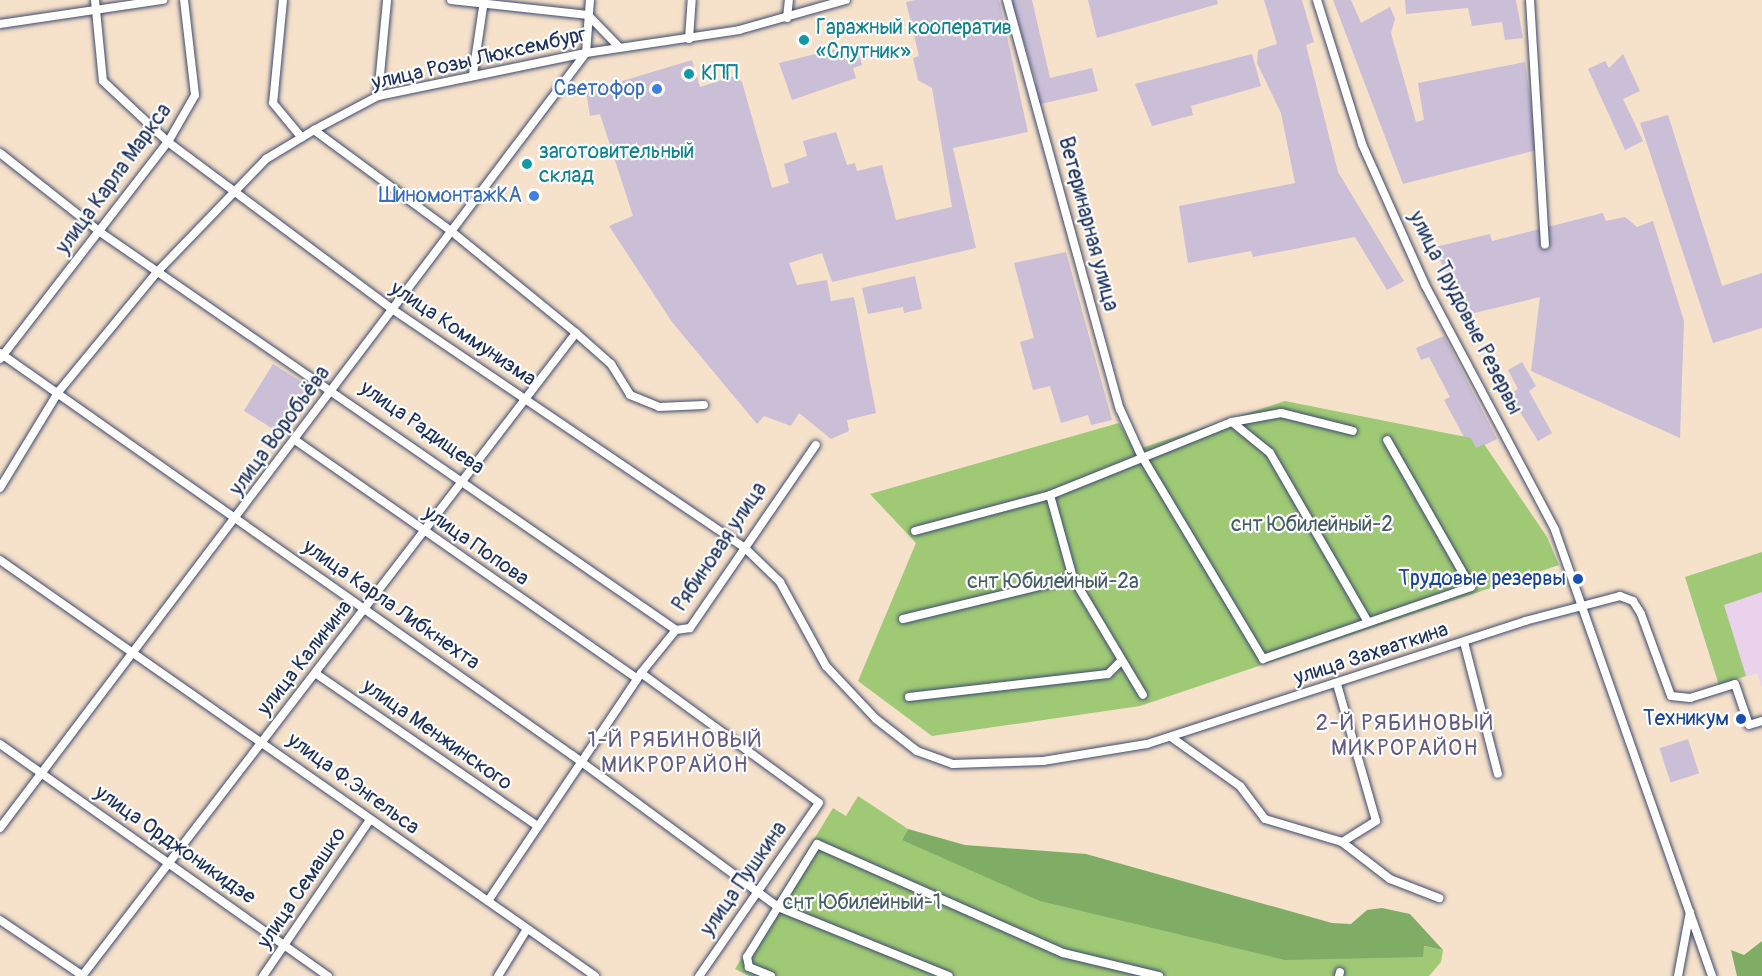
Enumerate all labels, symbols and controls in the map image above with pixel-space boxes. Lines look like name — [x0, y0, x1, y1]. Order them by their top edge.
place label: Гаражный кооператив «Спутник» — [816, 15, 1012, 65]
street label: улица Розы Люксембург — [369, 22, 589, 96]
marker: Гаражный кооператив «Спутник» — [797, 33, 811, 47]
place label: КПП — [701, 61, 738, 87]
marker: КПП — [682, 67, 696, 81]
place label: Светофор — [554, 76, 645, 102]
marker: Светофор — [650, 82, 664, 96]
street label: улица Карла Маркса — [51, 99, 177, 259]
street label: Ветеринарная улица — [1053, 134, 1123, 314]
place label: заготовительный склад — [539, 139, 694, 189]
marker: заготовительный склад — [520, 157, 534, 171]
place label: ШиномонтажКА — [379, 183, 522, 209]
marker: ШиномонтажКА — [527, 189, 541, 203]
street label: улица Трудовые Резервы — [1403, 207, 1527, 419]
street label: улица Коммунизма — [385, 276, 541, 392]
street label: улица Воробьёва — [224, 361, 336, 501]
street label: улица Радищева — [355, 376, 489, 480]
street label: Рябиновая улица — [668, 478, 772, 616]
street label: улица Попова — [418, 500, 534, 592]
park label: снт Юбилейный-2 — [1231, 512, 1393, 538]
street label: улица Карла Либкнехта — [298, 534, 484, 676]
place label: Трудовые резервы — [1398, 566, 1566, 592]
park label: снт Юбилейный-2а — [967, 569, 1139, 595]
marker: Трудовые резервы — [1571, 572, 1585, 586]
street label: улица Калинина — [252, 595, 358, 721]
street label: улица Захваткина — [1291, 617, 1451, 691]
street label: улица Менжинского — [357, 674, 517, 796]
place label: Техникум — [1643, 706, 1729, 732]
district label: 2-Й РЯБИНОВЫЙ МИКРОРАЙОН — [1316, 710, 1494, 762]
marker: Техникум — [1734, 712, 1748, 726]
district label: 1-Й РЯБИНОВЫЙ МИКРОРАЙОН — [588, 727, 762, 778]
street label: улица Ф.Энгельса — [282, 728, 424, 840]
street label: улица Орджоникидзе — [90, 780, 260, 910]
street label: улица Пушкина — [695, 817, 793, 941]
street label: улица Семашко — [252, 823, 352, 953]
park label: снт Юбилейный-1 — [783, 890, 941, 916]

